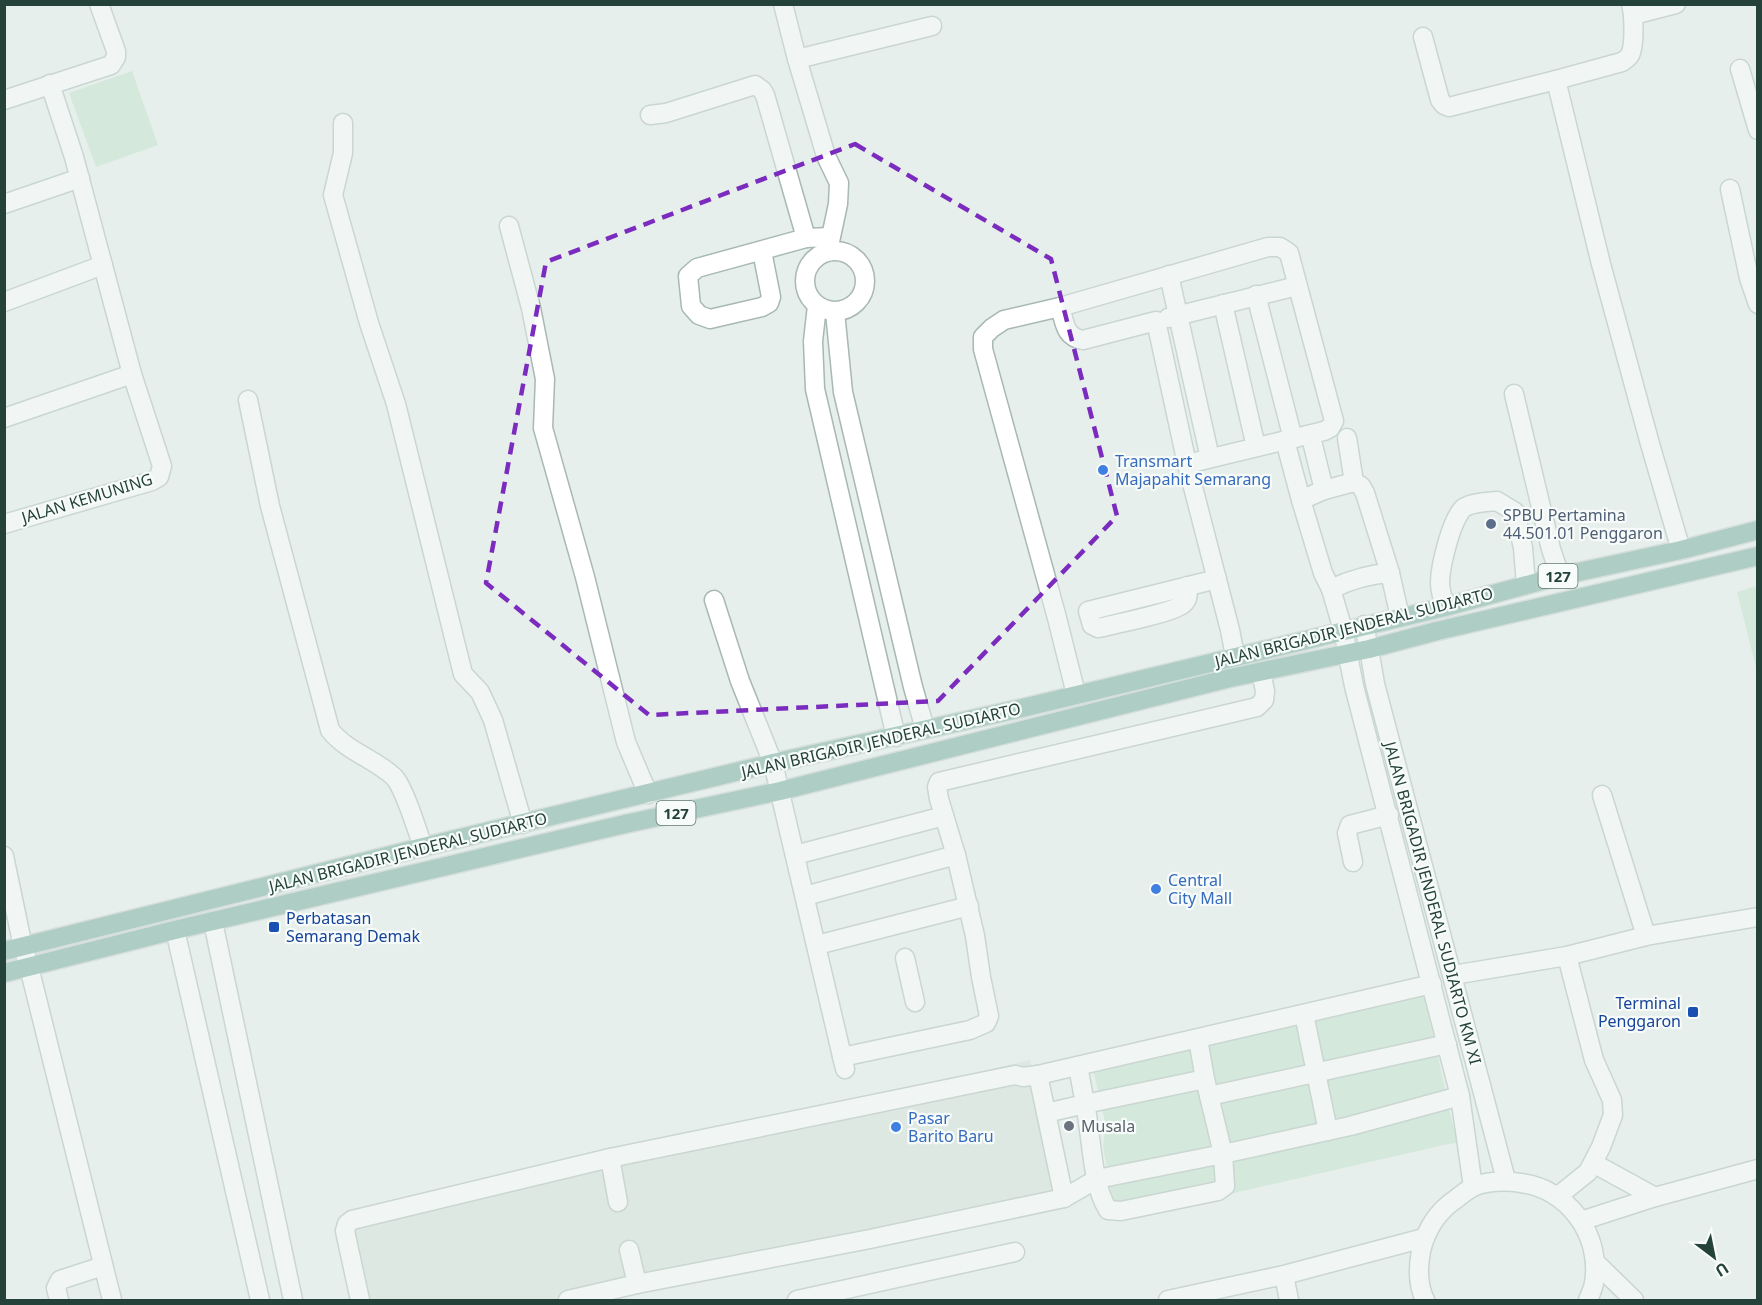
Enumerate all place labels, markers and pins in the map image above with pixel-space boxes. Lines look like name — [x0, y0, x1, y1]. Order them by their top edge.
place label: Transmart Majapahit Semarang — [1115, 450, 1271, 490]
marker: Transmart Majapahit Semarang — [1096, 463, 1110, 477]
place label: SPBU Pertamina 44.501.01 Penggaron — [1503, 504, 1663, 544]
marker: SPBU Pertamina 44.501.01 Penggaron — [1484, 517, 1498, 531]
place label: Central City Mall — [1168, 869, 1232, 909]
marker: Central City Mall — [1149, 882, 1163, 896]
place label: Perbatasan Semarang Demak — [286, 907, 421, 947]
marker: Perbatasan Semarang Demak — [267, 920, 281, 934]
place label: Terminal Penggaron — [1598, 992, 1681, 1032]
marker: Terminal Penggaron — [1686, 1005, 1700, 1019]
place label: Pasar Barito Baru — [908, 1107, 994, 1147]
place label: Musala — [1081, 1115, 1135, 1137]
marker: Musala — [1062, 1119, 1076, 1133]
marker: Pasar Barito Baru — [889, 1120, 903, 1134]

